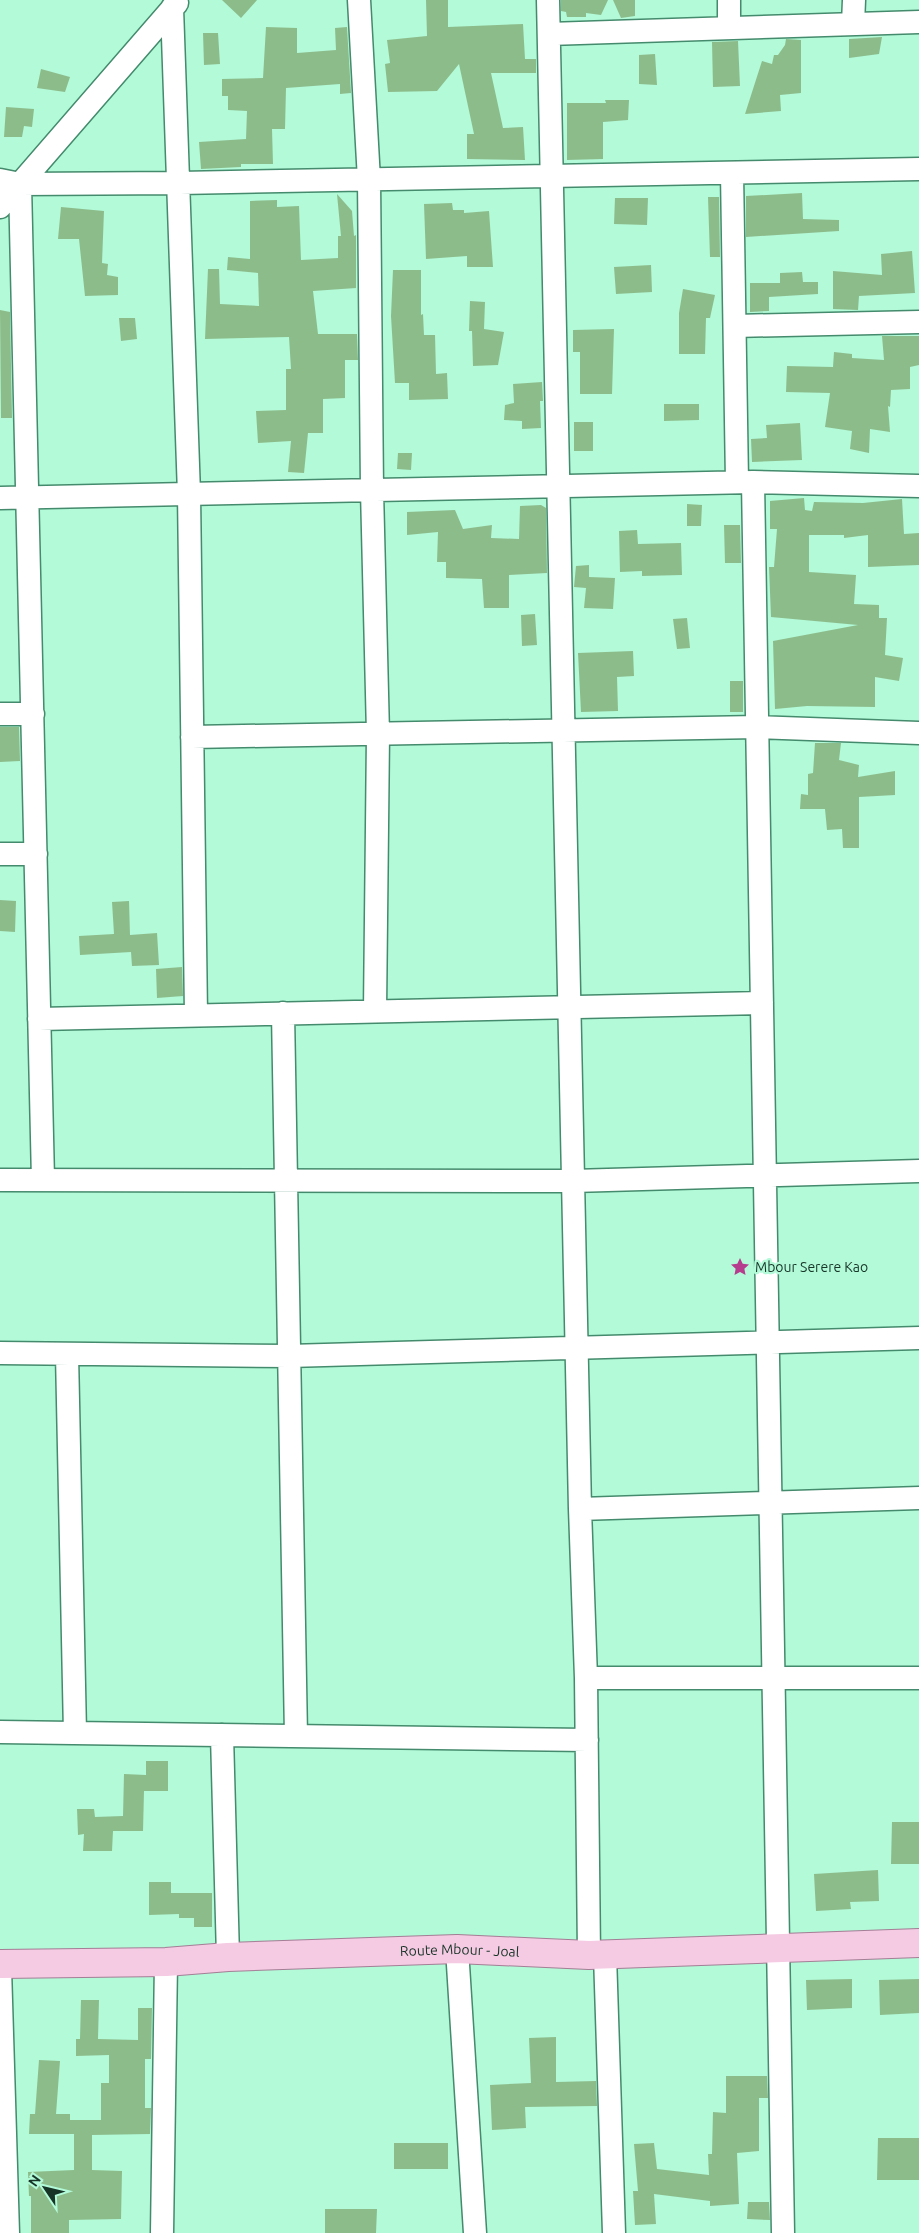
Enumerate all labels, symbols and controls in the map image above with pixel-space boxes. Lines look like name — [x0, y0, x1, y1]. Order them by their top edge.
place icon: Mbour Serere Kao — [729, 1256, 751, 1278]
place label: Mbour Serere Kao — [755, 1259, 868, 1275]
street label: Route Mbour - Joal — [400, 1941, 520, 1960]
north arrow — [20, 2163, 70, 2213]
text: N — [25, 2172, 44, 2189]

